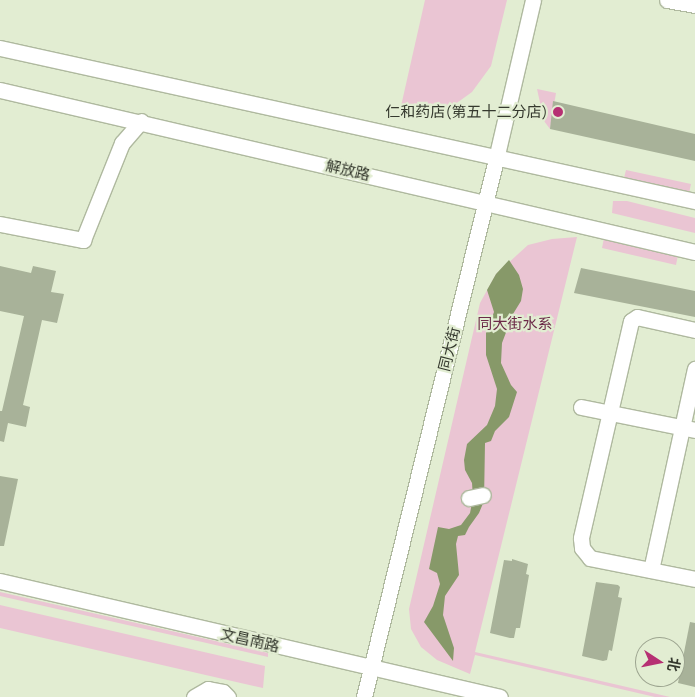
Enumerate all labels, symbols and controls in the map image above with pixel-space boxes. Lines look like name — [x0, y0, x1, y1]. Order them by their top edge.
place label: 仁和药店(第五十二分店) — [385, 103, 548, 121]
marker: 仁和药店(第五十二分店) — [552, 106, 564, 118]
street label: 解放路 — [324, 156, 372, 184]
park label: 同大街水系 — [478, 315, 552, 333]
street label: 同大街 — [435, 325, 463, 373]
street label: 文昌南路 — [219, 624, 281, 656]
north arrow — [635, 637, 685, 687]
text: 北 — [664, 656, 685, 673]

